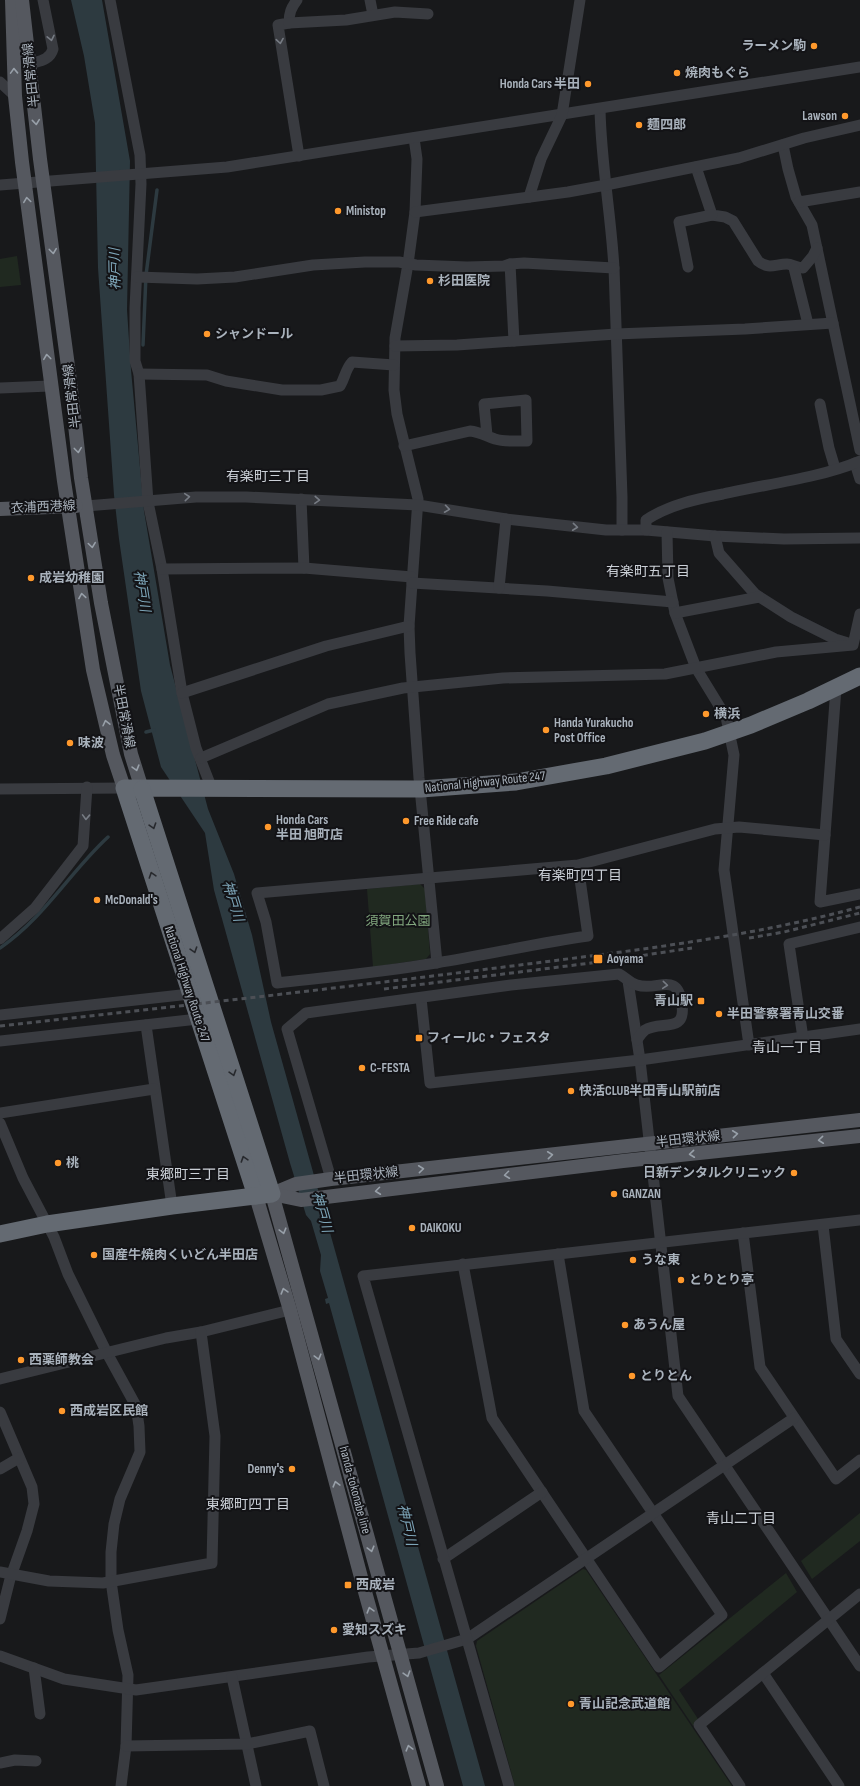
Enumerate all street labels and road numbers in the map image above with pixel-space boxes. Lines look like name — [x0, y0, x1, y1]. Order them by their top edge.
street label: 半田常滑線 — [20, 42, 42, 108]
street label: 半田常滑線 — [60, 363, 84, 429]
street label: 衣浦西港線 — [10, 498, 76, 516]
street label: 半田常滑線 — [110, 683, 138, 749]
street label: National Highway Route 247 — [424, 768, 547, 796]
street label: National Highway Route 247 — [161, 924, 214, 1045]
street label: 半田環状線 — [655, 1128, 721, 1150]
street label: 半田環状線 — [333, 1164, 399, 1186]
street label: handa-tokonabe line — [336, 1445, 374, 1535]

